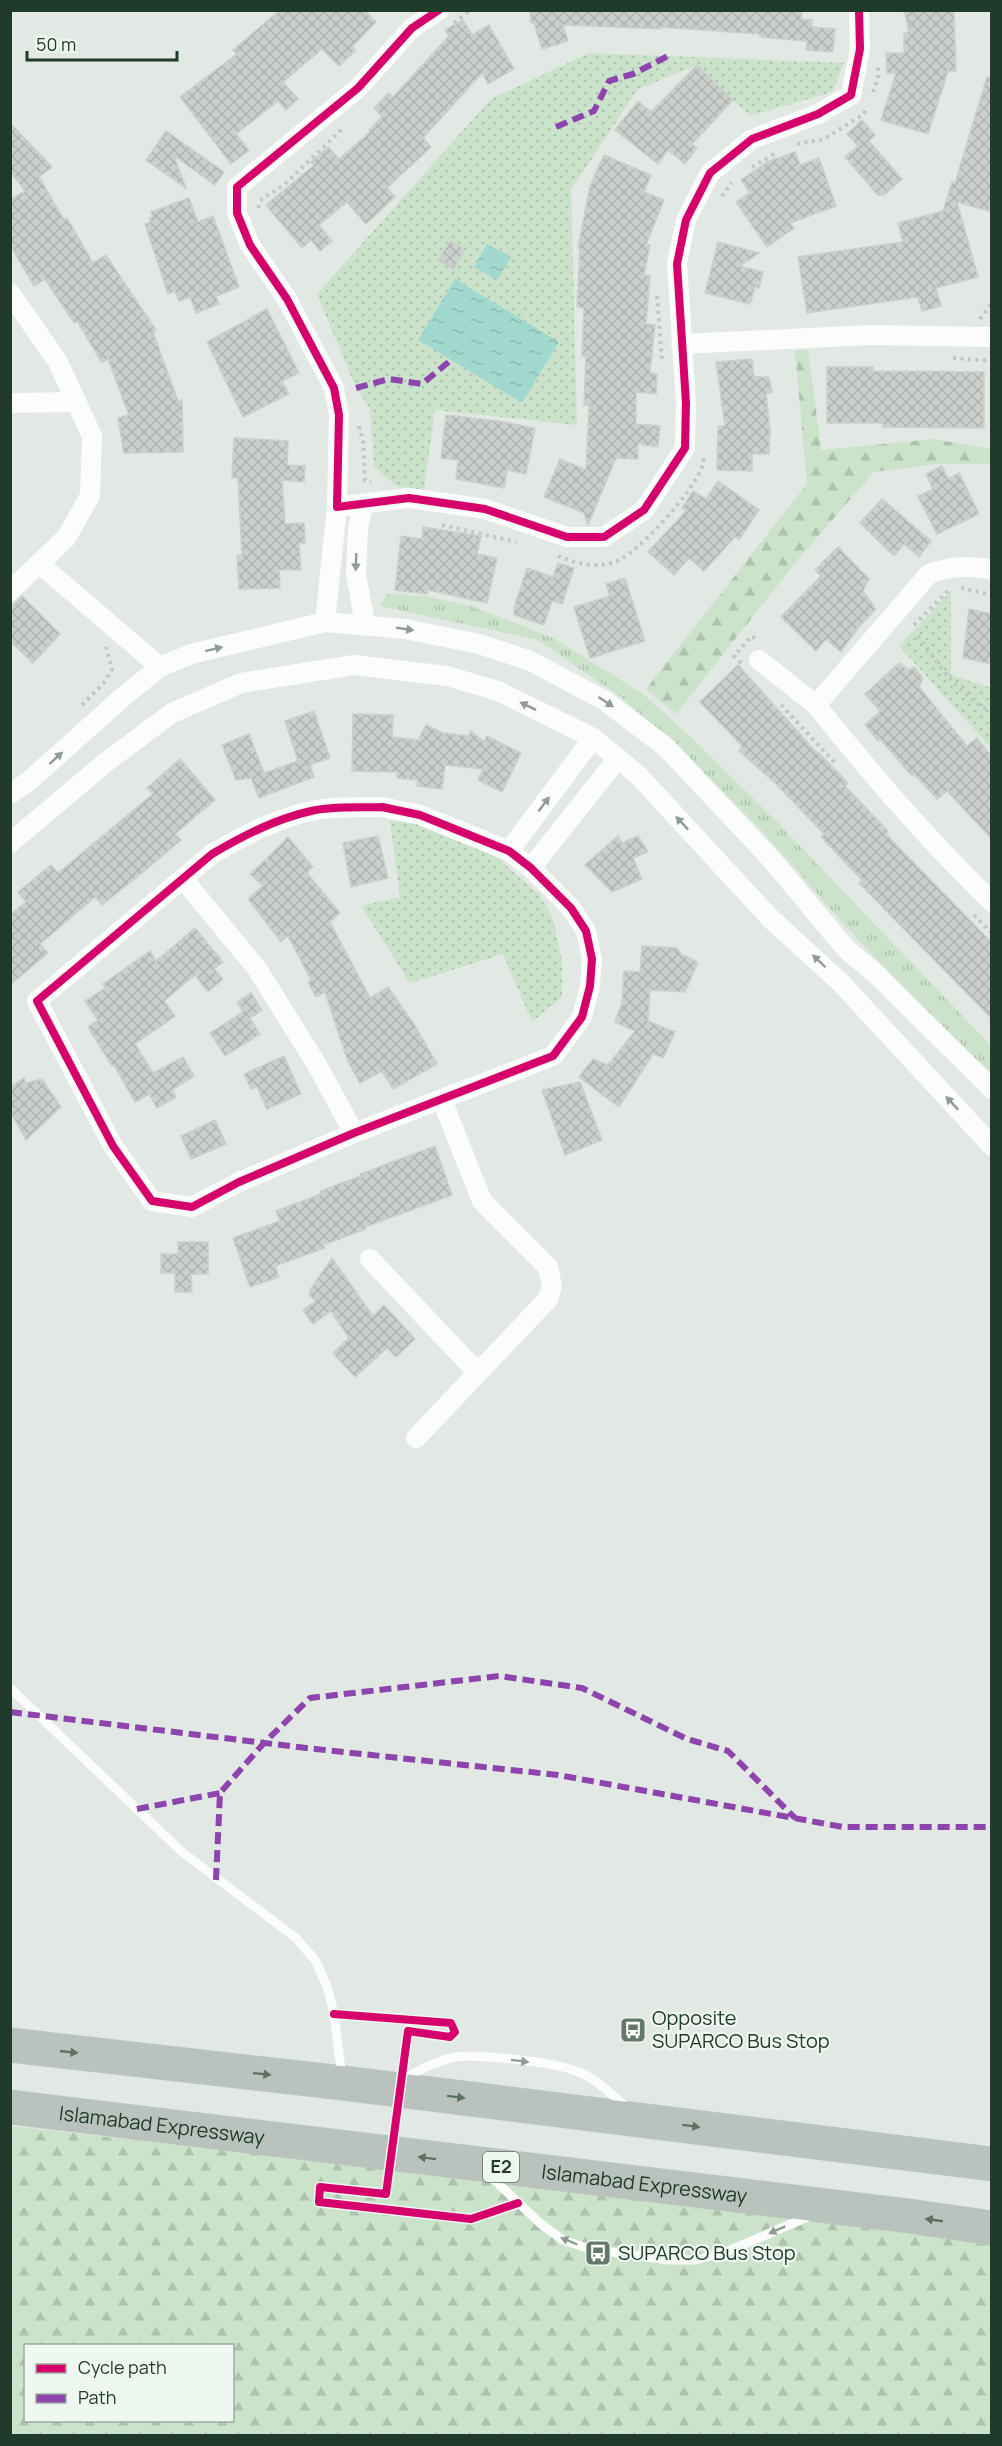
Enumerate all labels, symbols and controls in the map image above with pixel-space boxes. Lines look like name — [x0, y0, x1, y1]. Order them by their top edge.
scale bar — [27, 24, 177, 62]
text: 50 m — [36, 32, 76, 56]
one-way arrow — [352, 553, 361, 572]
one-way arrow — [396, 625, 415, 634]
one-way arrow — [204, 643, 223, 653]
one-way arrow — [598, 697, 614, 708]
one-way arrow — [519, 702, 537, 712]
one-way arrow — [48, 751, 62, 765]
one-way arrow — [538, 797, 550, 813]
one-way arrow — [675, 815, 689, 830]
one-way arrow — [811, 954, 826, 968]
one-way arrow — [946, 1096, 959, 1111]
place label: Opposite SUPARCO Bus Stop — [652, 2004, 830, 2054]
bus stop icon: Opposite SUPARCO Bus Stop — [618, 2015, 648, 2045]
one-way arrow — [59, 2047, 78, 2057]
one-way arrow — [511, 2057, 530, 2066]
one-way arrow — [253, 2069, 272, 2078]
one-way arrow — [447, 2092, 466, 2101]
street label: Islamabad Expressway — [58, 2099, 267, 2151]
one-way arrow — [682, 2122, 701, 2131]
road number: E2 — [483, 2152, 519, 2182]
one-way arrow — [418, 2153, 437, 2163]
street label: Islamabad Expressway — [540, 2158, 749, 2209]
one-way arrow — [924, 2215, 943, 2224]
one-way arrow — [768, 2226, 786, 2235]
one-way arrow — [559, 2236, 577, 2246]
bus stop icon: SUPARCO Bus Stop — [583, 2238, 613, 2268]
place label: SUPARCO Bus Stop — [618, 2239, 796, 2266]
legend — [24, 2344, 234, 2422]
text: Cycle path — [78, 2355, 167, 2379]
text: Path — [78, 2385, 116, 2409]

